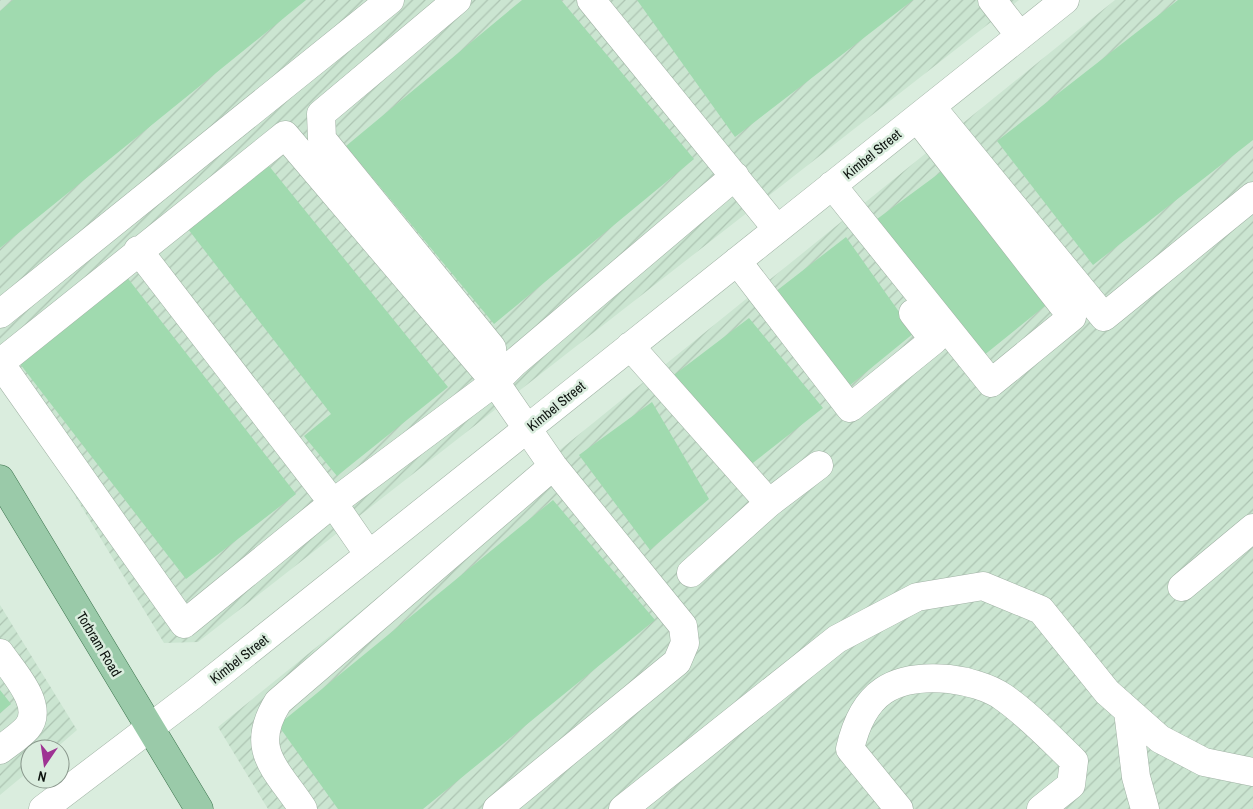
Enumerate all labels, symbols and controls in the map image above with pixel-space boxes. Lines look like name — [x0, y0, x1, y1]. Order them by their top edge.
street label: Kimbel Street — [839, 125, 905, 183]
street label: Kimbel Street — [523, 377, 589, 435]
street label: Torbram Road — [73, 608, 125, 680]
street label: Kimbel Street — [206, 630, 272, 688]
north arrow — [20, 739, 70, 789]
text: N — [36, 767, 48, 786]

